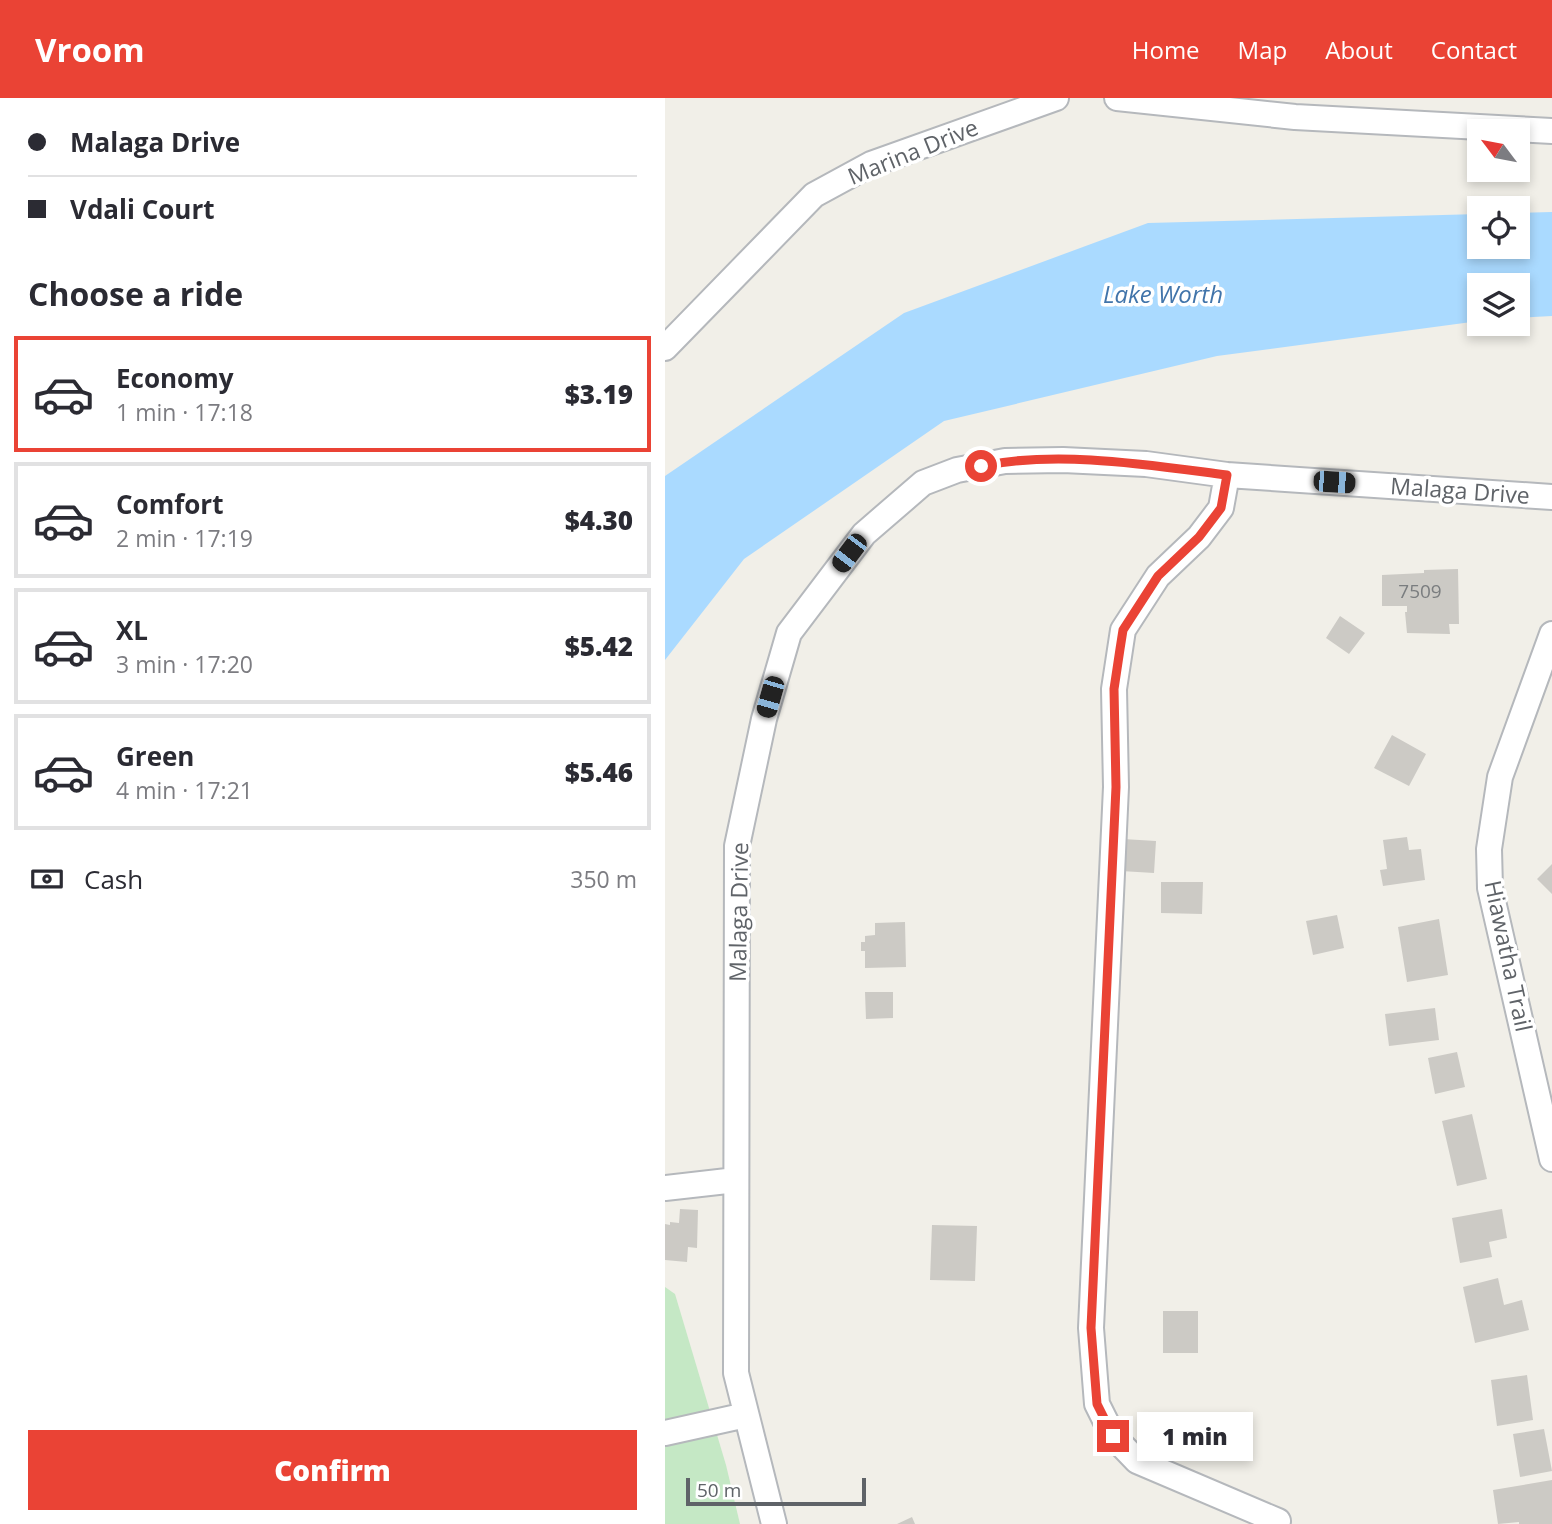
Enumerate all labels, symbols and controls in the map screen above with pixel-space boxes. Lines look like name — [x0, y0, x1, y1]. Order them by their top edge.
text: Vroom — [35, 27, 145, 72]
text: Home — [1132, 33, 1200, 66]
text: Map — [1238, 33, 1287, 66]
text: About — [1325, 33, 1393, 66]
text: Contact — [1431, 33, 1517, 66]
street label: Marina Drive — [843, 110, 983, 192]
north arrow — [1467, 119, 1529, 182]
map controls — [1467, 119, 1530, 336]
text: Malaga Drive — [70, 124, 240, 160]
text: Vdali Court — [70, 191, 215, 227]
button: locate — [1467, 196, 1530, 259]
text: Choose a ride — [28, 272, 243, 315]
button: layers — [1467, 273, 1530, 336]
water label: Lake Worth — [1103, 277, 1223, 310]
text: Economy — [116, 360, 234, 396]
icon: car — [32, 363, 95, 426]
text: $3.19 — [565, 376, 633, 412]
text: 1 min · 17:18 — [116, 396, 253, 428]
route start — [965, 450, 997, 482]
street label: Malaga Drive — [1389, 469, 1531, 511]
car — [1313, 470, 1356, 494]
text: Comfort — [116, 486, 223, 522]
icon: car — [32, 489, 95, 552]
text: $4.30 — [565, 502, 633, 538]
text: 2 min · 17:19 — [116, 522, 253, 554]
car — [828, 530, 871, 576]
house number: 7509 — [1398, 578, 1442, 604]
text: XL — [116, 612, 148, 648]
icon: car — [32, 615, 95, 678]
text: $5.42 — [565, 628, 633, 664]
text: 3 min · 17:20 — [116, 648, 253, 680]
car — [755, 674, 786, 720]
text: Green — [116, 738, 194, 774]
icon: car — [32, 741, 95, 804]
text: $5.46 — [565, 754, 633, 790]
text: 4 min · 17:21 — [116, 774, 253, 806]
street label: Malaga Drive — [721, 842, 755, 982]
icon: cash — [28, 860, 66, 898]
text: Cash — [84, 861, 143, 897]
text: 350 m — [570, 863, 637, 895]
street label: Hiawatha Trail — [1477, 877, 1541, 1034]
callout: 1 min — [1137, 1412, 1253, 1460]
route end — [1097, 1420, 1129, 1452]
text: 1 min — [1162, 1420, 1228, 1452]
button: Confirm — [28, 1430, 637, 1510]
scale bar — [686, 1475, 866, 1507]
text: 50 m — [697, 1477, 741, 1503]

